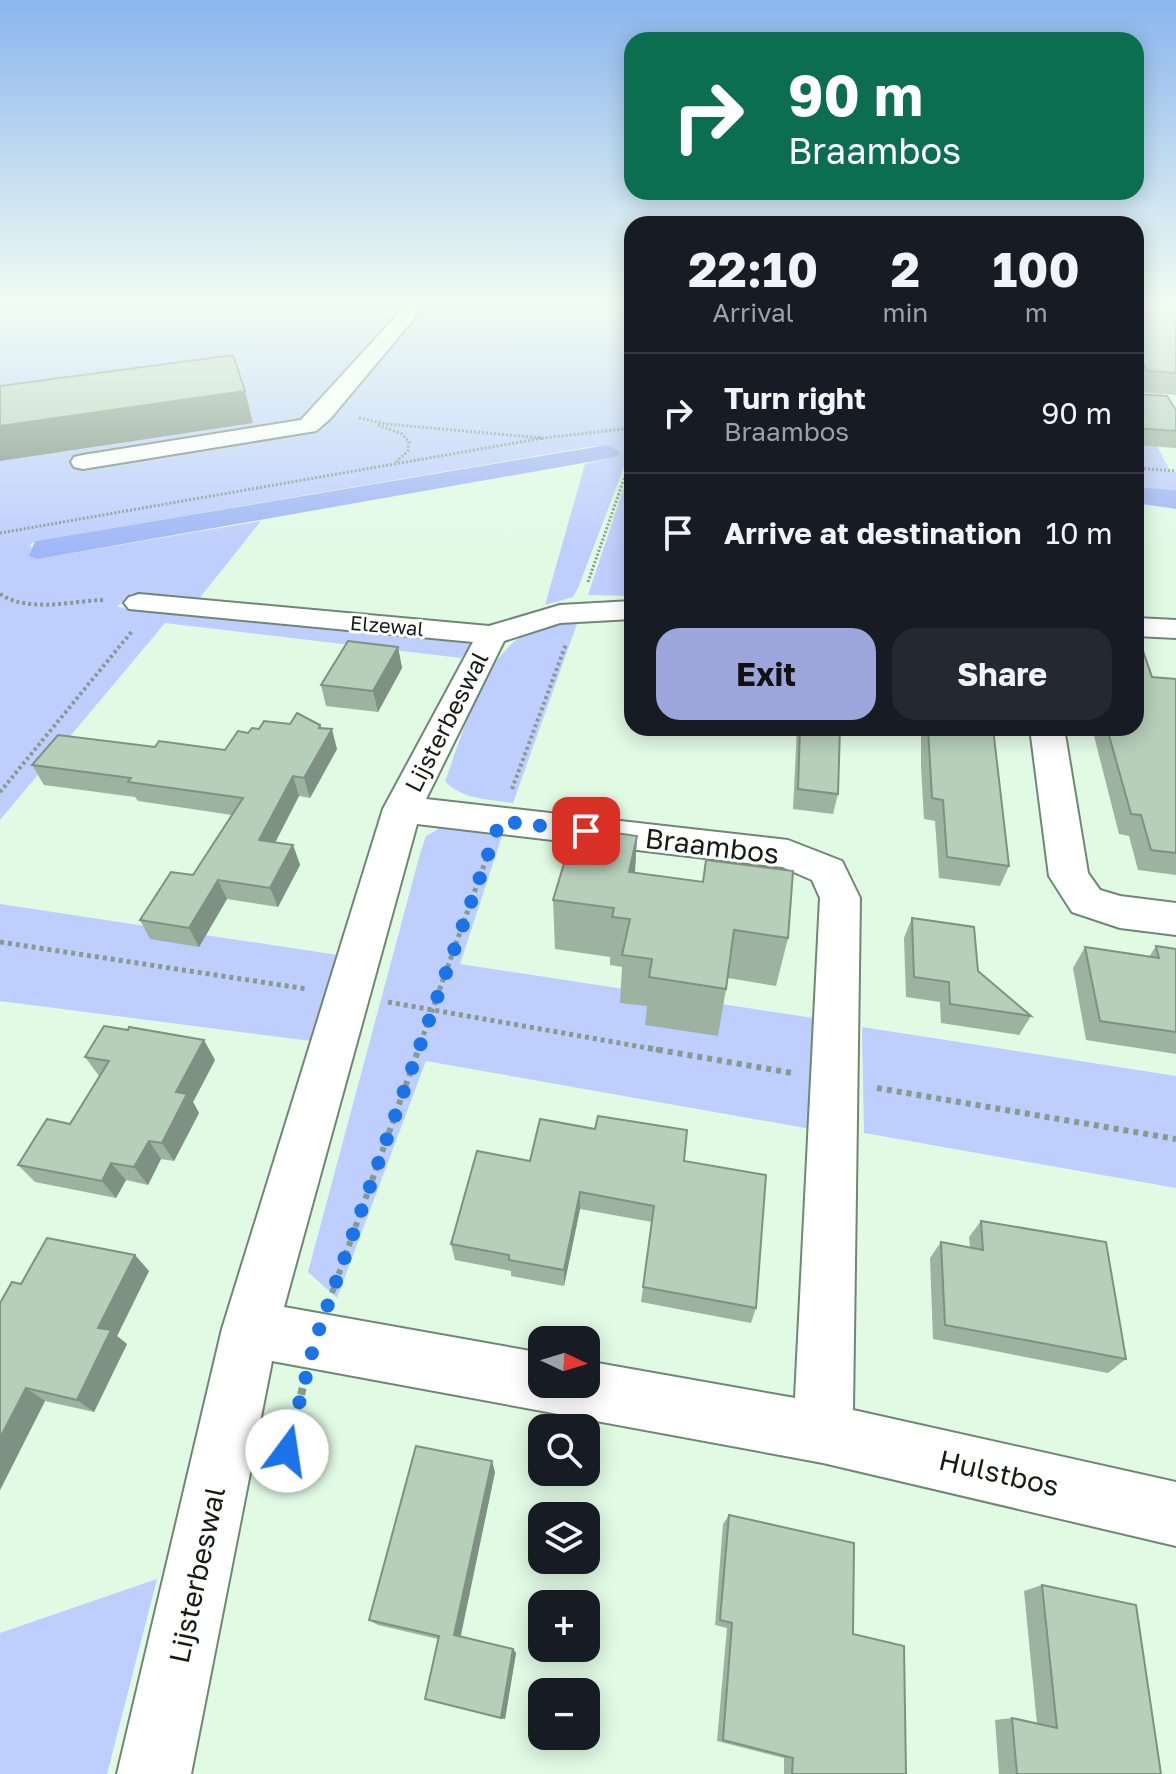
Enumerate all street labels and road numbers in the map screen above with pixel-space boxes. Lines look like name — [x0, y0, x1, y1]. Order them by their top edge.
street label: Elzewal — [349, 610, 425, 640]
street label: Lijsterbeswal — [398, 646, 493, 796]
street label: Braambos — [643, 821, 781, 870]
street label: Hulstbos — [936, 1443, 1062, 1502]
street label: Lijsterbeswal — [162, 1484, 231, 1666]

